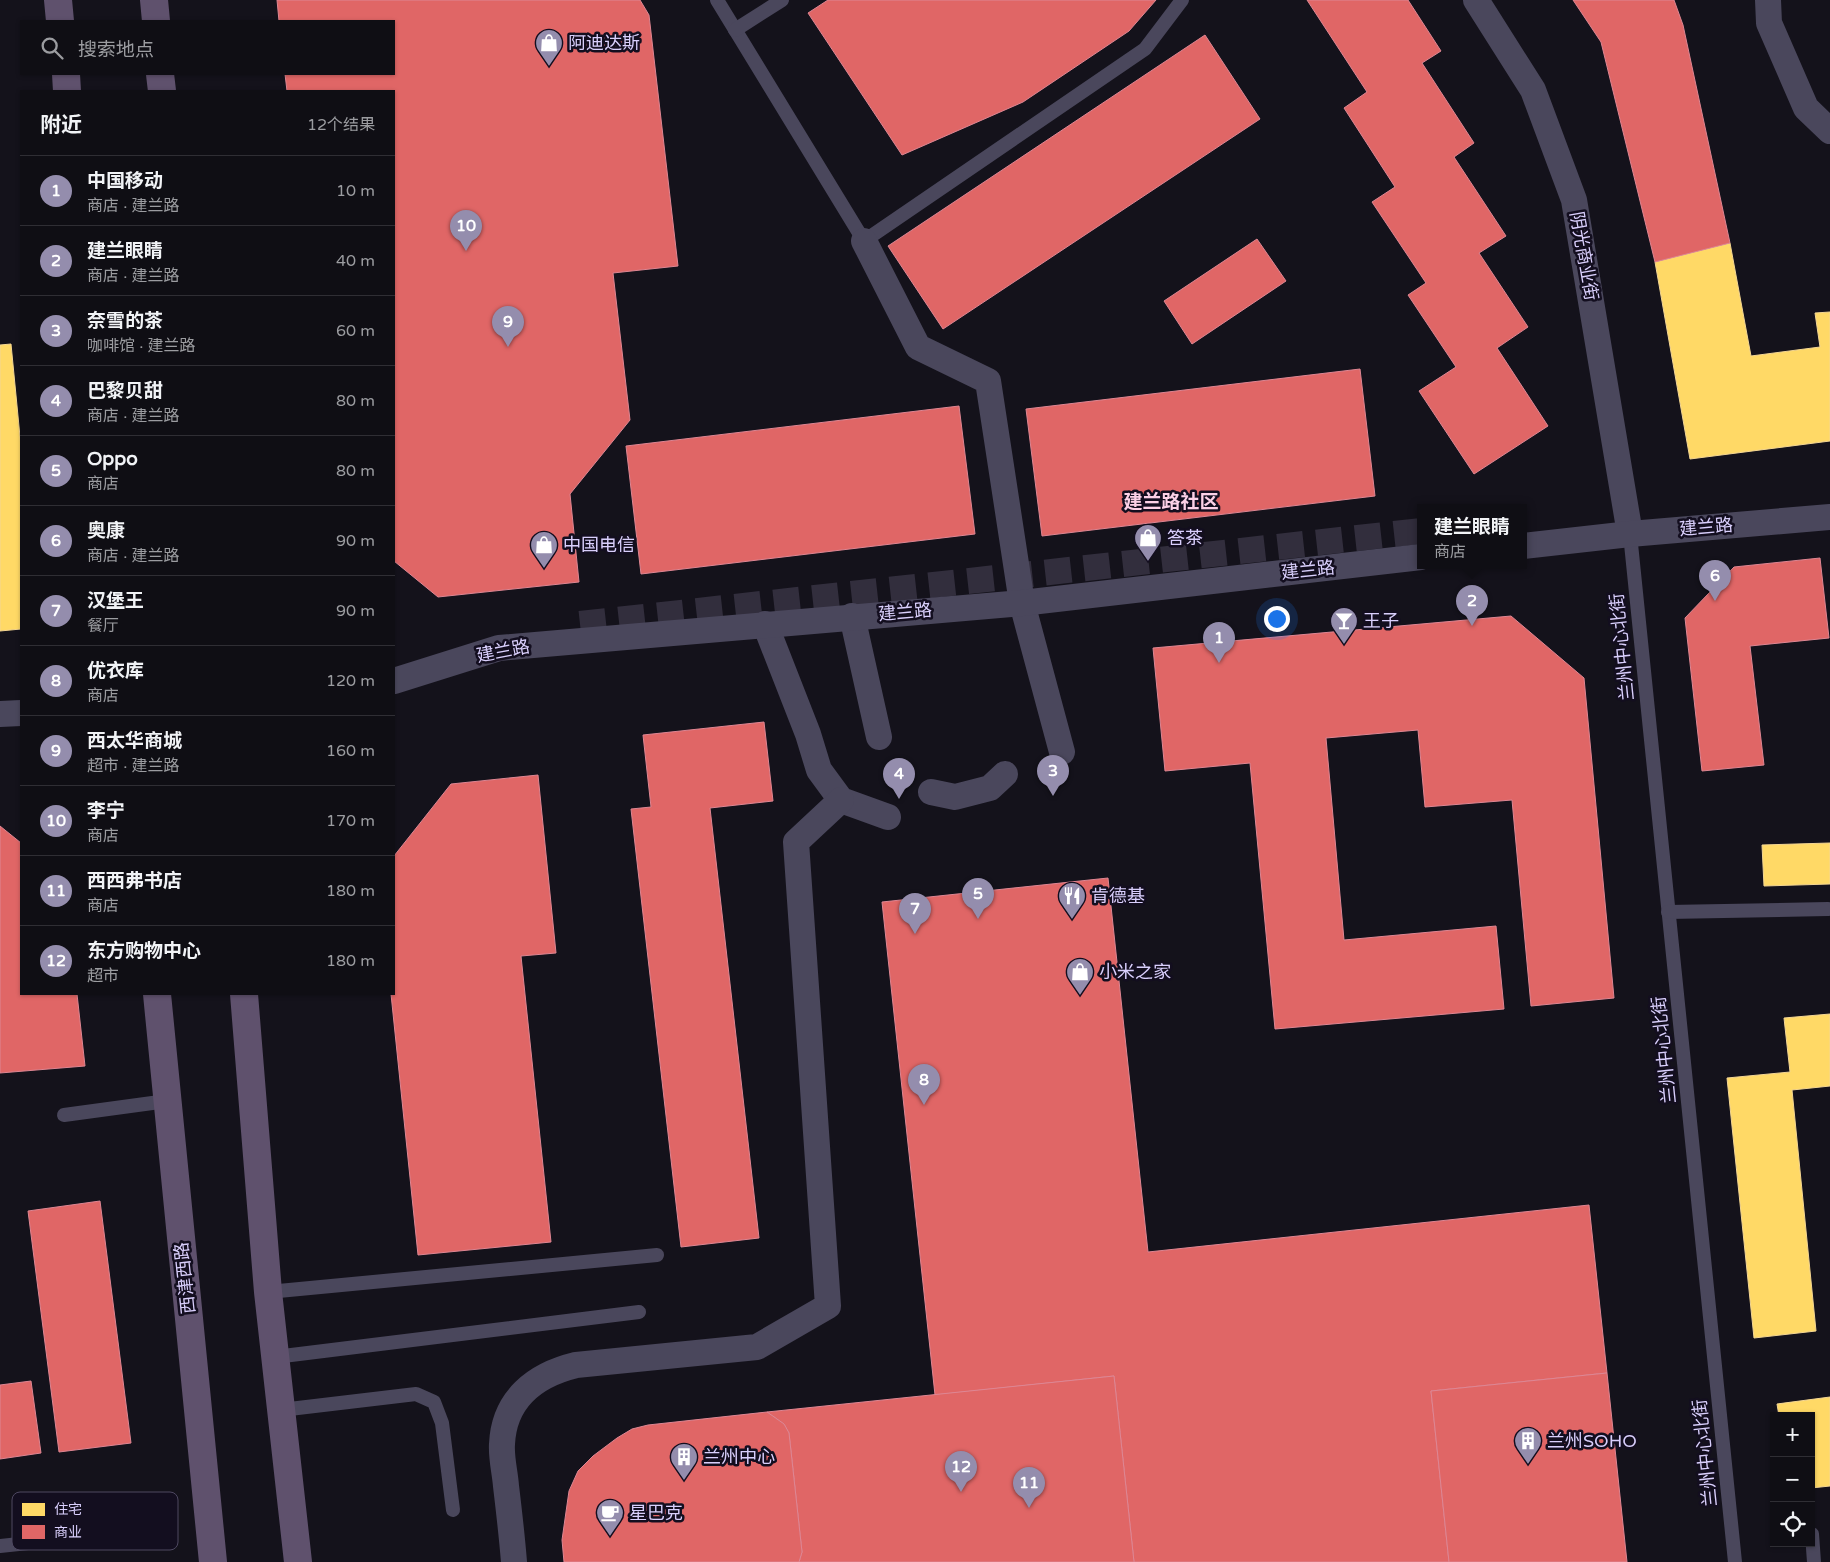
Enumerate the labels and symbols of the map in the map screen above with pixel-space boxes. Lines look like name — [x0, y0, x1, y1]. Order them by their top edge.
shop icon: 阿迪达斯 — [534, 28, 564, 67]
place label: 阿迪达斯 — [568, 32, 640, 54]
pin: 10 — [450, 210, 482, 251]
street label: 阴光商业街 — [1565, 210, 1603, 302]
pin: 9 — [492, 306, 524, 347]
district label: 建兰路社区 — [1123, 491, 1219, 513]
street label: 建兰路 — [1678, 514, 1734, 540]
shop icon: 答茶 — [1133, 523, 1163, 562]
place label: 答茶 — [1167, 527, 1203, 549]
shop icon: 中国电信 — [529, 530, 559, 569]
place label: 中国电信 — [563, 534, 635, 556]
street label: 建兰路 — [1280, 556, 1336, 584]
pin: 6 — [1699, 560, 1731, 601]
pin: 2 — [1456, 585, 1488, 626]
street label: 兰州中心北街 — [1605, 592, 1639, 702]
street label: 建兰路 — [877, 599, 933, 625]
your location — [1264, 606, 1290, 632]
bar icon: 王子 — [1329, 606, 1359, 645]
place label: 王子 — [1363, 610, 1399, 632]
pin: 1 — [1203, 622, 1235, 663]
street label: 建兰路 — [474, 635, 532, 667]
pin: 3 — [1037, 755, 1069, 796]
pin: 4 — [883, 758, 915, 799]
pin: 5 — [962, 878, 994, 919]
restaurant icon: 肯德基 — [1057, 881, 1087, 920]
place label: 肯德基 — [1091, 885, 1145, 907]
pin: 7 — [899, 893, 931, 934]
shop icon: 小米之家 — [1065, 957, 1095, 996]
place label: 小米之家 — [1099, 961, 1171, 983]
street label: 兰州中心北街 — [1647, 995, 1681, 1105]
pin: 8 — [908, 1064, 940, 1105]
street label: 西津西路 — [170, 1241, 200, 1315]
street label: 兰州中心北街 — [1688, 1398, 1722, 1508]
building icon: 兰州SOHO — [1513, 1426, 1543, 1465]
place label: 兰州SOHO — [1547, 1430, 1637, 1452]
building icon: 兰州中心 — [669, 1442, 699, 1481]
place label: 兰州中心 — [703, 1446, 775, 1468]
pin: 12 — [945, 1451, 977, 1492]
pin: 11 — [1013, 1467, 1045, 1508]
legend — [12, 1492, 178, 1550]
cafe icon: 星巴克 — [595, 1498, 625, 1537]
text: 住宅 — [54, 1501, 82, 1518]
place label: 星巴克 — [629, 1502, 683, 1524]
text: 商业 — [54, 1524, 82, 1541]

